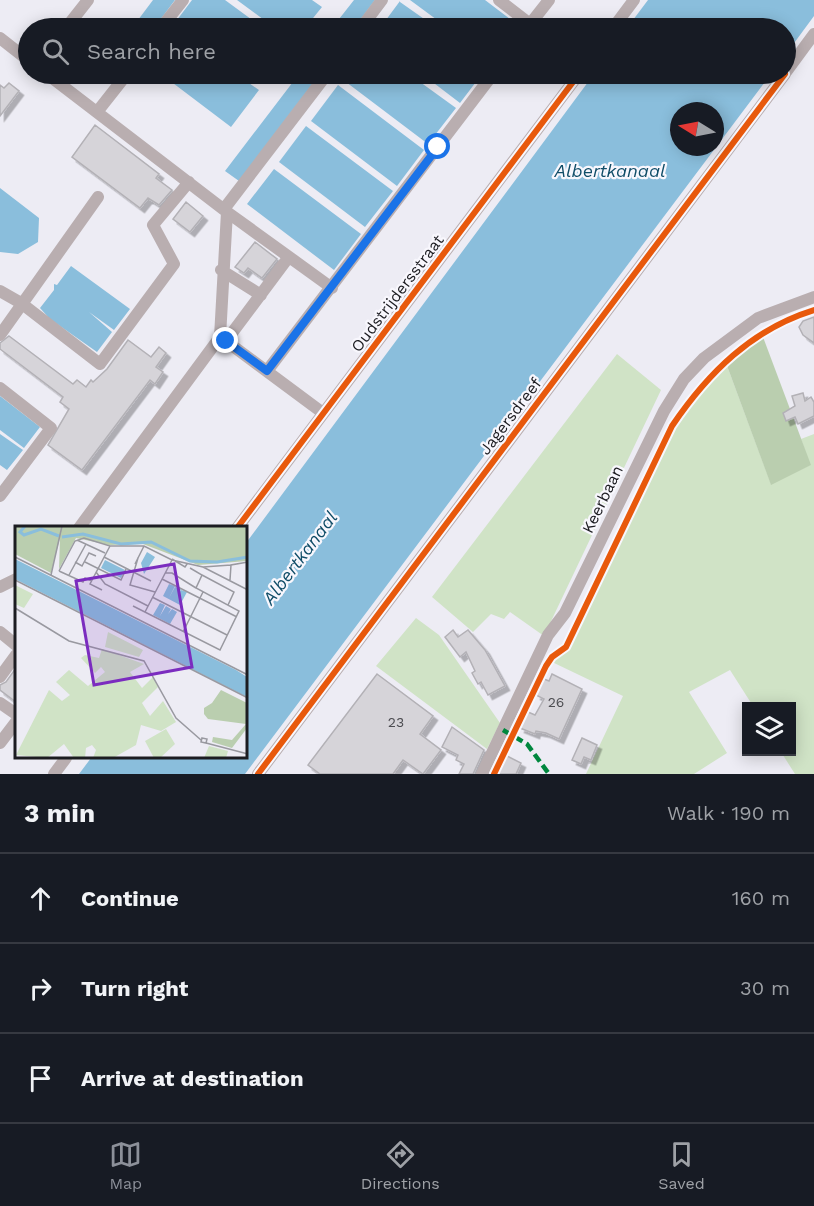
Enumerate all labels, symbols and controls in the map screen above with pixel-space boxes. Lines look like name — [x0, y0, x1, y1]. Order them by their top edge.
search box — [18, 18, 796, 84]
icon: search — [39, 35, 72, 68]
text: Search here — [87, 39, 216, 64]
north arrow — [670, 102, 724, 156]
route start — [424, 133, 450, 159]
water label: Albertkanaal — [554, 160, 665, 181]
street label: Oudstrijdersstraat — [347, 231, 448, 356]
route end — [212, 327, 238, 353]
street label: Jagersdreef — [475, 374, 546, 458]
street label: Keerbaan — [578, 462, 627, 536]
water label: Albertkanaal — [257, 507, 341, 609]
inset map — [15, 526, 248, 759]
house number: 26 — [548, 694, 564, 710]
map controls — [742, 702, 796, 756]
button: layers — [742, 702, 796, 756]
house number: 23 — [388, 714, 404, 730]
text: 3 min — [24, 798, 95, 828]
text: Walk · 190 m — [667, 801, 790, 825]
icon: ahead — [24, 882, 57, 915]
text: Continue — [81, 886, 179, 911]
text: 160 m — [732, 886, 790, 910]
icon: right — [24, 972, 57, 1005]
text: Turn right — [81, 976, 188, 1001]
text: 30 m — [740, 976, 790, 1000]
icon: arrive — [24, 1062, 57, 1095]
text: Arrive at destination — [81, 1066, 304, 1091]
tab: Map — [109, 1138, 142, 1193]
tab: Directions — [361, 1138, 440, 1193]
tab: Saved — [658, 1138, 705, 1193]

